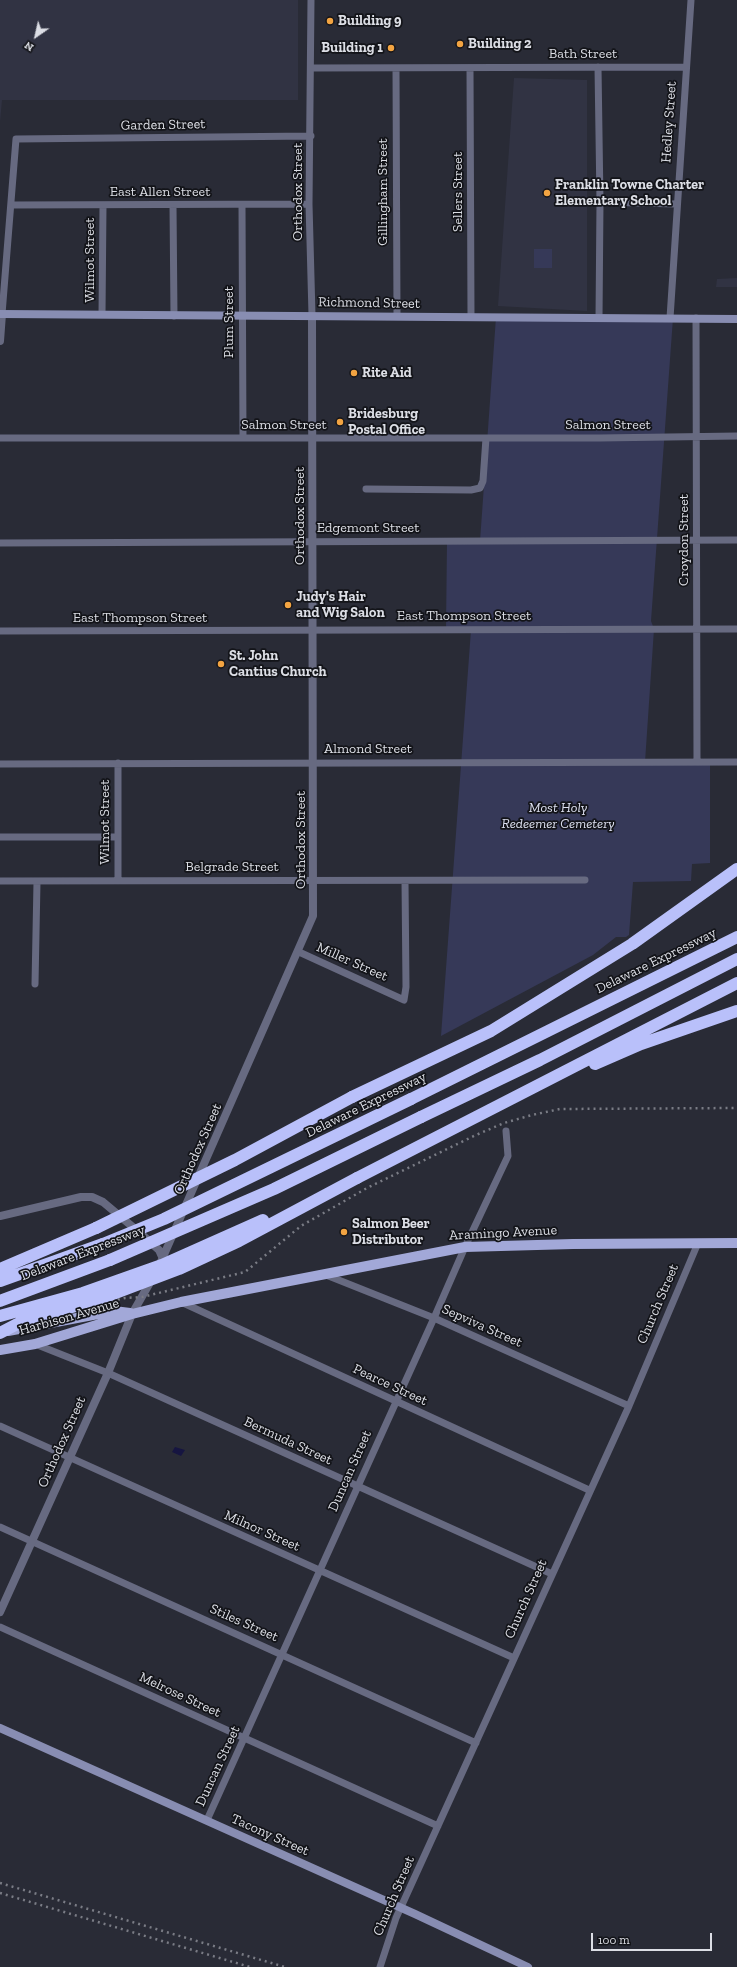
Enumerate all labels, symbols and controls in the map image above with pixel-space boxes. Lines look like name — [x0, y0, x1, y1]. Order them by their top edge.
place label: Building 9 — [338, 13, 402, 29]
north arrow — [16, 16, 56, 56]
marker: Building 9 — [325, 16, 335, 26]
place label: Building 2 — [468, 36, 532, 52]
text: N — [22, 39, 36, 54]
marker: Building 2 — [455, 39, 465, 49]
place label: Building 1 — [321, 40, 383, 56]
marker: Building 1 — [386, 43, 396, 53]
street label: Bath Street — [549, 46, 617, 62]
street label: Hedley Street — [658, 81, 680, 163]
street label: Garden Street — [121, 116, 205, 134]
street label: Gillingham Street — [375, 138, 391, 246]
street label: Orthodox Street — [290, 143, 306, 241]
street label: Sellers Street — [450, 152, 466, 232]
place label: Franklin Towne Charter Elementary School — [555, 177, 704, 210]
street label: East Allen Street — [110, 184, 210, 200]
marker: Franklin Towne Charter Elementary School — [542, 188, 552, 198]
street label: Wilmot Street — [82, 217, 98, 303]
street label: Plum Street — [221, 286, 237, 358]
street label: Richmond Street — [318, 294, 420, 312]
place label: Rite Aid — [362, 365, 412, 381]
marker: Rite Aid — [349, 368, 359, 378]
place label: Bridesburg Postal Office — [348, 406, 425, 438]
street label: Salmon Street — [241, 417, 327, 433]
marker: Bridesburg Postal Office — [335, 417, 345, 427]
street label: Salmon Street — [565, 417, 651, 433]
street label: Orthodox Street — [292, 467, 308, 565]
street label: Croydon Street — [676, 494, 692, 586]
street label: Edgemont Street — [317, 520, 419, 536]
place label: Judy's Hair and Wig Salon — [296, 589, 385, 622]
marker: Judy's Hair and Wig Salon — [283, 600, 293, 610]
street label: East Thompson Street — [397, 608, 531, 624]
street label: East Thompson Street — [73, 610, 207, 626]
place label: St. John Cantius Church — [229, 648, 327, 680]
marker: St. John Cantius Church — [216, 659, 226, 669]
street label: Almond Street — [324, 741, 412, 757]
street label: Wilmot Street — [97, 779, 113, 865]
street label: Orthodox Street — [293, 791, 309, 889]
park label: Most Holy Redeemer Cemetery — [501, 800, 615, 832]
street label: Belgrade Street — [185, 859, 279, 875]
street label: Delaware Expressway — [593, 925, 719, 997]
street label: Miller Street — [314, 939, 390, 985]
street label: Delaware Expressway — [303, 1069, 429, 1141]
street label: Orthodox Street — [170, 1101, 226, 1197]
place label: Salmon Beer Distributor — [352, 1216, 430, 1248]
street label: Delaware Expressway — [18, 1222, 148, 1284]
street label: Aramingo Avenue — [449, 1222, 557, 1244]
marker: Salmon Beer Distributor — [339, 1227, 349, 1237]
street label: Church Street — [634, 1262, 682, 1346]
street label: Harbison Avenue — [17, 1295, 121, 1339]
street label: Sepviva Street — [439, 1301, 525, 1351]
street label: Pearce Street — [350, 1360, 430, 1410]
street label: Orthodox Street — [34, 1394, 90, 1490]
street label: Bermuda Street — [241, 1413, 335, 1469]
street label: Duncan Street — [325, 1428, 375, 1514]
street label: Milnor Street — [222, 1507, 302, 1555]
street label: Church Street — [501, 1557, 551, 1641]
street label: Stiles Street — [207, 1600, 281, 1646]
street label: Melrose Street — [136, 1669, 224, 1721]
street label: Duncan Street — [192, 1723, 244, 1809]
street label: Tacony Street — [228, 1810, 312, 1860]
street label: Church Street — [370, 1854, 418, 1938]
scale bar — [593, 1925, 714, 1951]
text: 100 m — [598, 1933, 630, 1947]

